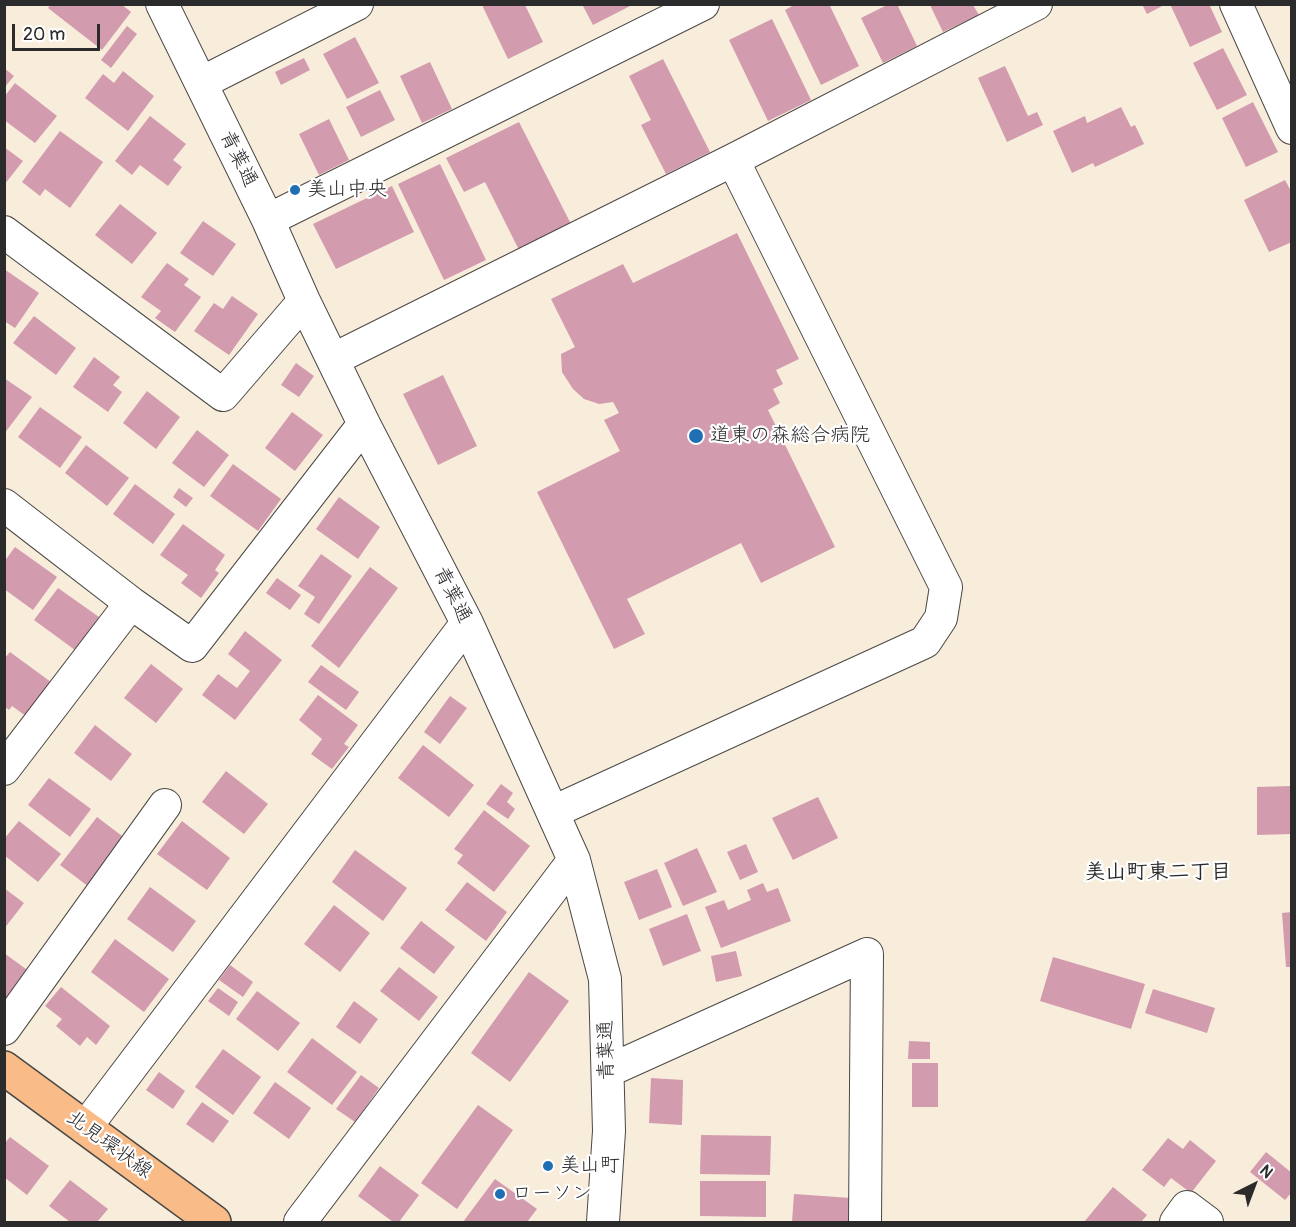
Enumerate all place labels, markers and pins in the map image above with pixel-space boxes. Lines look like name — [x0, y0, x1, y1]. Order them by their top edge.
place label: 美山中央 — [307, 178, 387, 202]
marker: 美山中央 — [288, 183, 302, 197]
place label: 道東の森総合病院 — [710, 424, 870, 448]
marker: 道東の森総合病院 — [687, 427, 705, 445]
place label: 美山町 — [560, 1154, 620, 1178]
marker: 美山町 — [541, 1159, 555, 1173]
place label: ローソン — [512, 1182, 592, 1206]
marker: ローソン — [493, 1187, 507, 1201]

